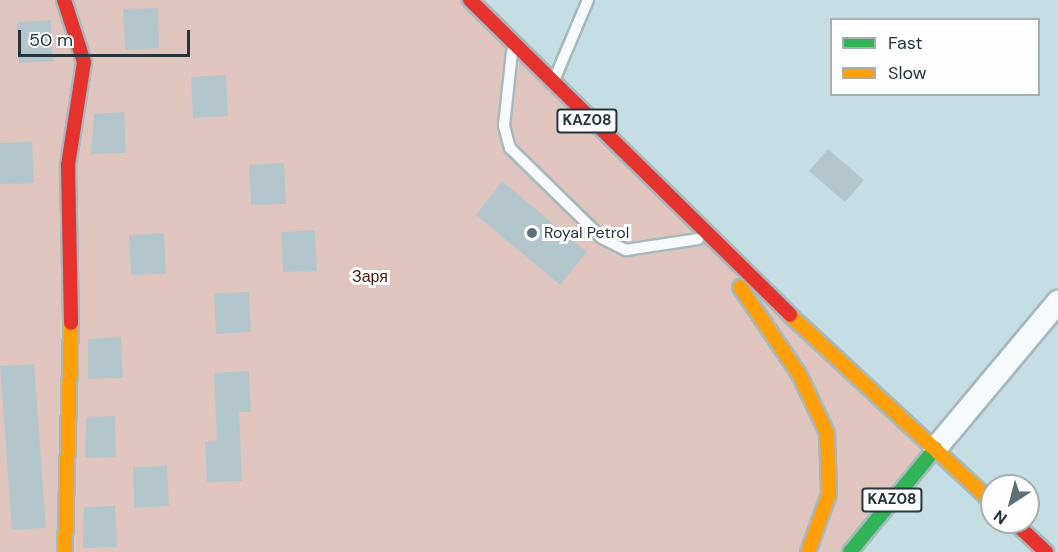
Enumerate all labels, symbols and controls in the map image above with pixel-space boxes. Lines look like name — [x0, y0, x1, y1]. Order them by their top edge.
scale bar — [21, 18, 194, 56]
legend — [830, 18, 1040, 96]
text: 50 m — [29, 28, 73, 52]
text: Fast — [888, 31, 923, 55]
text: Slow — [888, 61, 927, 85]
road number: KAZ08 — [556, 109, 618, 133]
place label: Royal Petrol — [544, 223, 629, 243]
marker: Royal Petrol — [525, 226, 539, 240]
park label: Заря — [352, 267, 388, 287]
north arrow — [980, 474, 1040, 534]
road number: KAZ08 — [860, 488, 924, 512]
text: N — [989, 505, 1011, 529]

